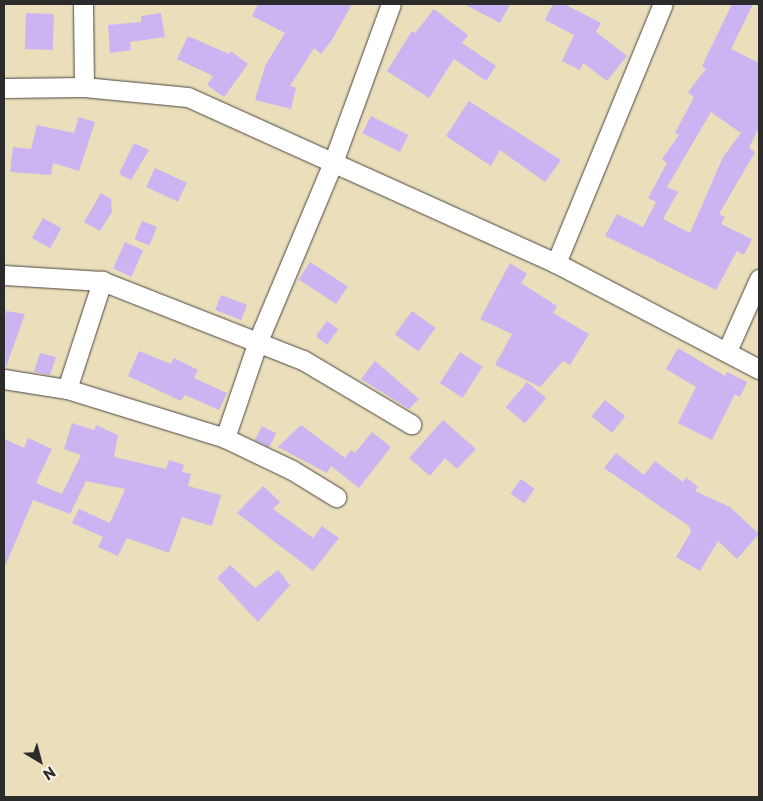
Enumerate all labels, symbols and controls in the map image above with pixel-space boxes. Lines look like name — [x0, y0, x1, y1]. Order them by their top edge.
north arrow — [15, 736, 65, 786]
text: N — [39, 762, 60, 785]

